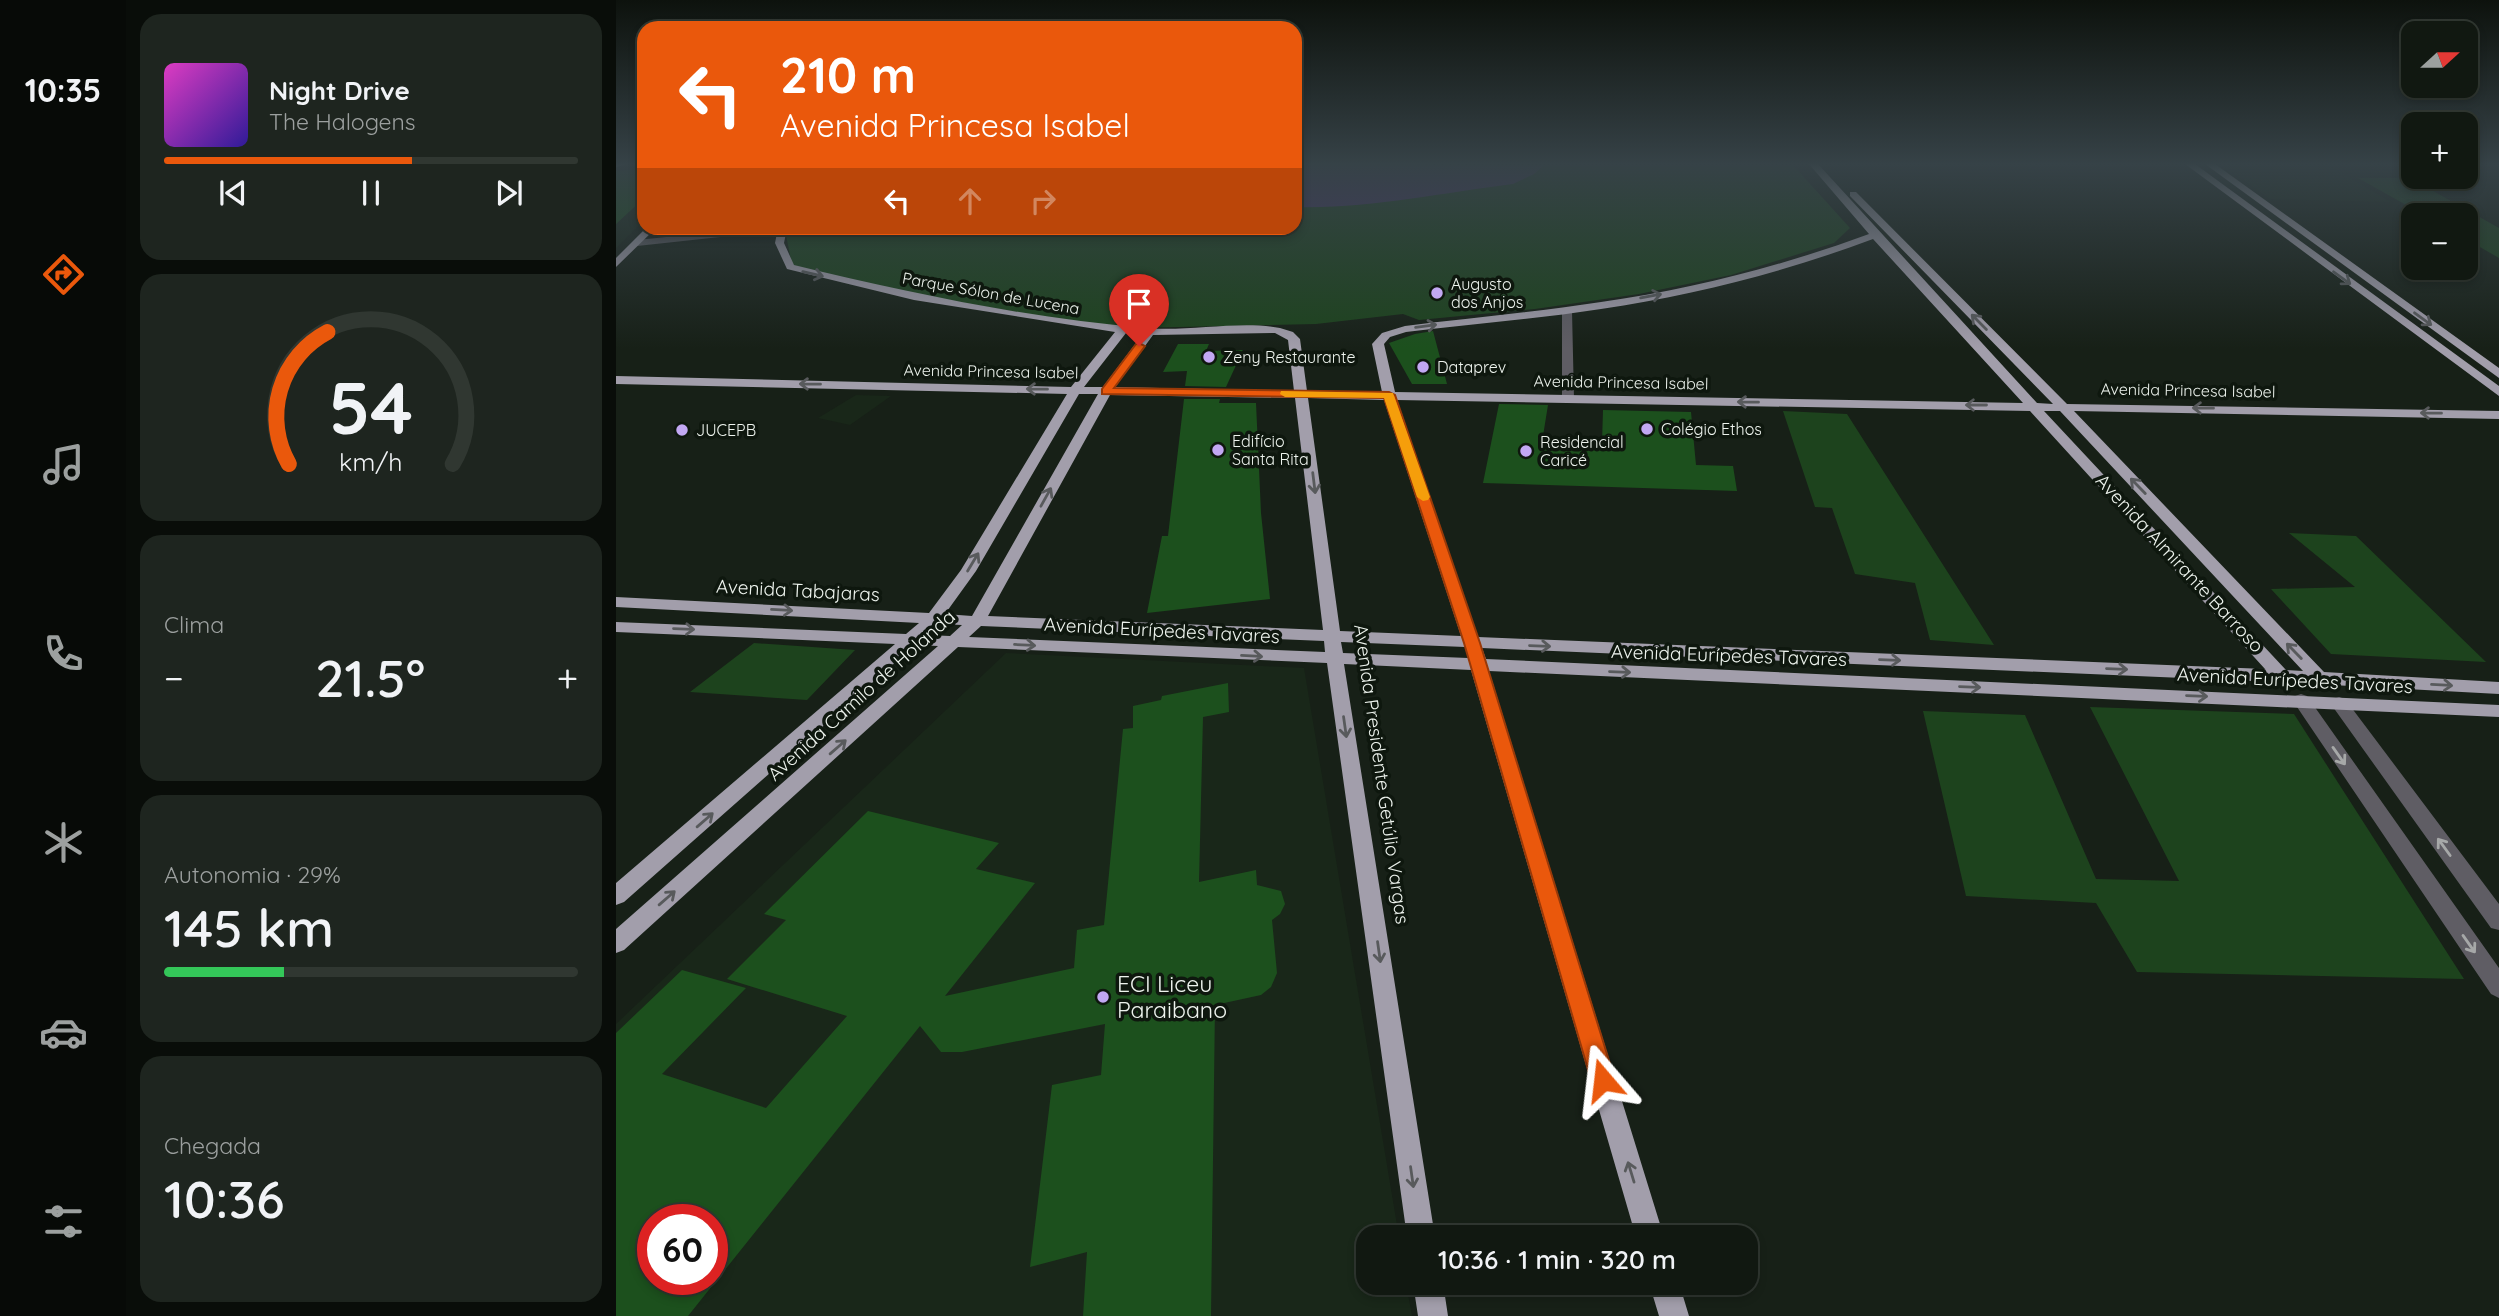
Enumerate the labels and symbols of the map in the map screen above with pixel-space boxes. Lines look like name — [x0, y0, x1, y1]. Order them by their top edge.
north arrow — [2401, 21, 2478, 98]
one-way arrow — [801, 268, 824, 281]
street label: Parque Sólon de Lucena — [901, 268, 1081, 318]
one-way arrow — [2332, 270, 2351, 285]
pin — [1109, 274, 1169, 346]
place label: Augusto dos Anjos — [1451, 274, 1523, 312]
marker: Augusto dos Anjos — [1429, 285, 1445, 301]
one-way arrow — [1640, 288, 1662, 302]
one-way arrow — [2413, 312, 2432, 326]
one-way arrow — [1970, 313, 1987, 330]
one-way arrow — [1414, 320, 1437, 333]
place label: Zeny Restaurante — [1223, 347, 1355, 367]
marker: Zeny Restaurante — [1201, 349, 1217, 365]
place label: Dataprev — [1437, 357, 1506, 377]
street label: Avenida Princesa Isabel — [903, 359, 1079, 383]
marker: Dataprev — [1415, 359, 1431, 375]
street label: Avenida Princesa Isabel — [1533, 370, 1709, 394]
one-way arrow — [799, 378, 822, 391]
street label: Avenida Princesa Isabel — [2100, 378, 2276, 402]
one-way arrow — [1026, 383, 1049, 396]
one-way arrow — [1737, 395, 1760, 409]
one-way arrow — [1965, 398, 1988, 412]
one-way arrow — [2192, 402, 2215, 415]
one-way arrow — [2420, 406, 2443, 420]
place label: Colégio Ethos — [1661, 419, 1762, 439]
place label: JUCEPB — [696, 420, 756, 440]
marker: Colégio Ethos — [1639, 421, 1655, 437]
marker: JUCEPB — [674, 422, 690, 438]
place label: Edifício Santa Rita — [1232, 431, 1309, 469]
place label: Residencial Caricé — [1540, 432, 1624, 470]
marker: Edifício Santa Rita — [1210, 442, 1226, 458]
marker: Residencial Caricé — [1518, 443, 1534, 459]
street label: Avenida Almirante Barroso — [2091, 469, 2269, 657]
one-way arrow — [1308, 471, 1321, 493]
one-way arrow — [2129, 478, 2146, 495]
one-way arrow — [1039, 488, 1053, 508]
one-way arrow — [967, 553, 981, 573]
street label: Avenida Tabajaras — [715, 574, 881, 606]
street label: Avenida Camilo de Holanda — [762, 604, 960, 786]
one-way arrow — [770, 604, 793, 617]
street label: Avenida Eurípedes Tavares — [1044, 612, 1281, 648]
one-way arrow — [672, 623, 695, 636]
street label: Avenida Presidente Getúlio Vargas — [1349, 623, 1415, 926]
one-way arrow — [1013, 638, 1036, 651]
one-way arrow — [1528, 639, 1551, 652]
street label: Avenida Eurípedes Tavares — [1611, 639, 1847, 671]
one-way arrow — [2286, 643, 2303, 660]
one-way arrow — [1240, 649, 1263, 662]
one-way arrow — [1878, 654, 1901, 667]
street label: Avenida Eurípedes Tavares — [2177, 662, 2414, 698]
one-way arrow — [2105, 663, 2128, 676]
one-way arrow — [1608, 666, 1631, 679]
one-way arrow — [2430, 679, 2453, 692]
one-way arrow — [1958, 680, 1981, 693]
one-way arrow — [2185, 689, 2208, 702]
one-way arrow — [1339, 716, 1352, 738]
one-way arrow — [828, 739, 846, 755]
one-way arrow — [2332, 746, 2346, 766]
one-way arrow — [696, 812, 714, 828]
one-way arrow — [2437, 838, 2452, 856]
one-way arrow — [658, 890, 676, 906]
one-way arrow — [2462, 933, 2476, 953]
one-way arrow — [1373, 941, 1386, 963]
place label: ECI Liceu Paraibano — [1117, 969, 1227, 1024]
marker: ECI Liceu Paraibano — [1095, 989, 1111, 1005]
position arrow — [1566, 1043, 1640, 1117]
one-way arrow — [1623, 1161, 1636, 1183]
one-way arrow — [1406, 1166, 1419, 1188]
speed limit sign: 60 — [637, 1204, 728, 1295]

